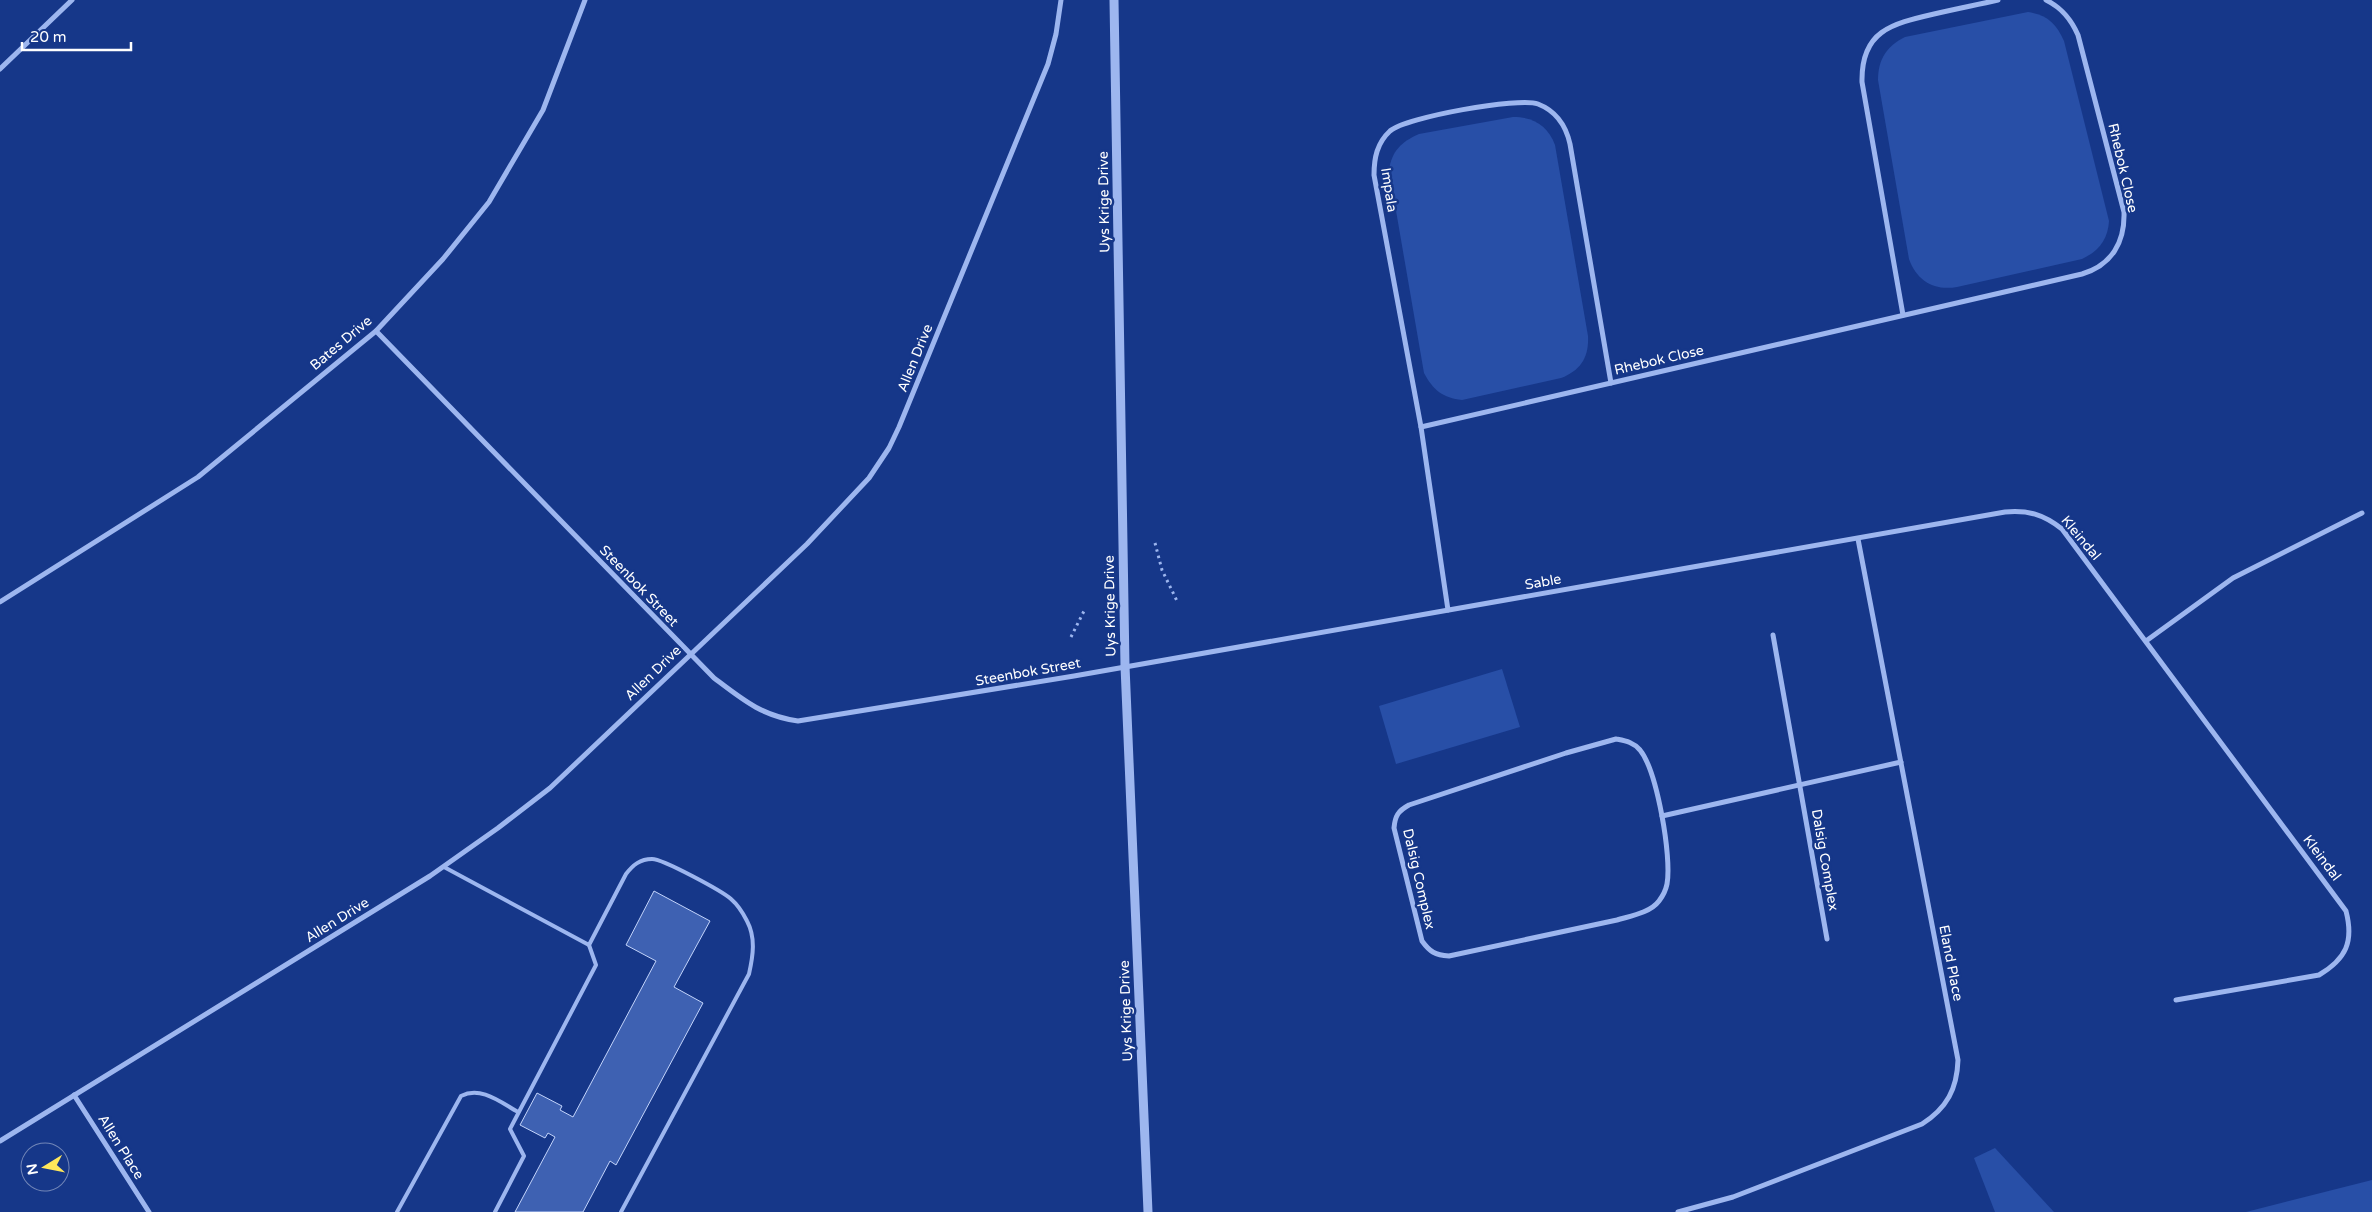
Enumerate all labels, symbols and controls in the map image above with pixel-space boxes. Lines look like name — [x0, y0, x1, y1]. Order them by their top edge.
scale bar — [22, 20, 131, 52]
text: 20 m — [30, 28, 67, 46]
street label: Rhebok Close — [2104, 122, 2142, 215]
street label: Uys Krige Drive — [1095, 151, 1113, 253]
street label: Impala — [1377, 167, 1401, 213]
street label: Bates Drive — [307, 312, 375, 374]
street label: Allen Drive — [894, 321, 936, 395]
street label: Rhebok Close — [1613, 341, 1706, 379]
street label: Kleindal — [2057, 512, 2105, 564]
street label: Steenbok Street — [596, 542, 683, 631]
street label: Uys Krige Drive — [1101, 555, 1119, 657]
street label: Sable — [1523, 570, 1563, 594]
street label: Allen Drive — [621, 642, 685, 704]
street label: Steenbok Street — [974, 654, 1083, 690]
street label: Dalsig Complex — [1808, 808, 1842, 912]
street label: Dalsig Complex — [1399, 827, 1439, 931]
street label: Kleindal — [2299, 832, 2345, 884]
street label: Allen Drive — [302, 894, 372, 946]
street label: Eland Place — [1935, 923, 1967, 1003]
street label: Uys Krige Drive — [1116, 960, 1136, 1062]
street label: Allen Place — [94, 1111, 148, 1183]
north arrow — [20, 1142, 70, 1192]
text: N — [23, 1162, 42, 1176]

